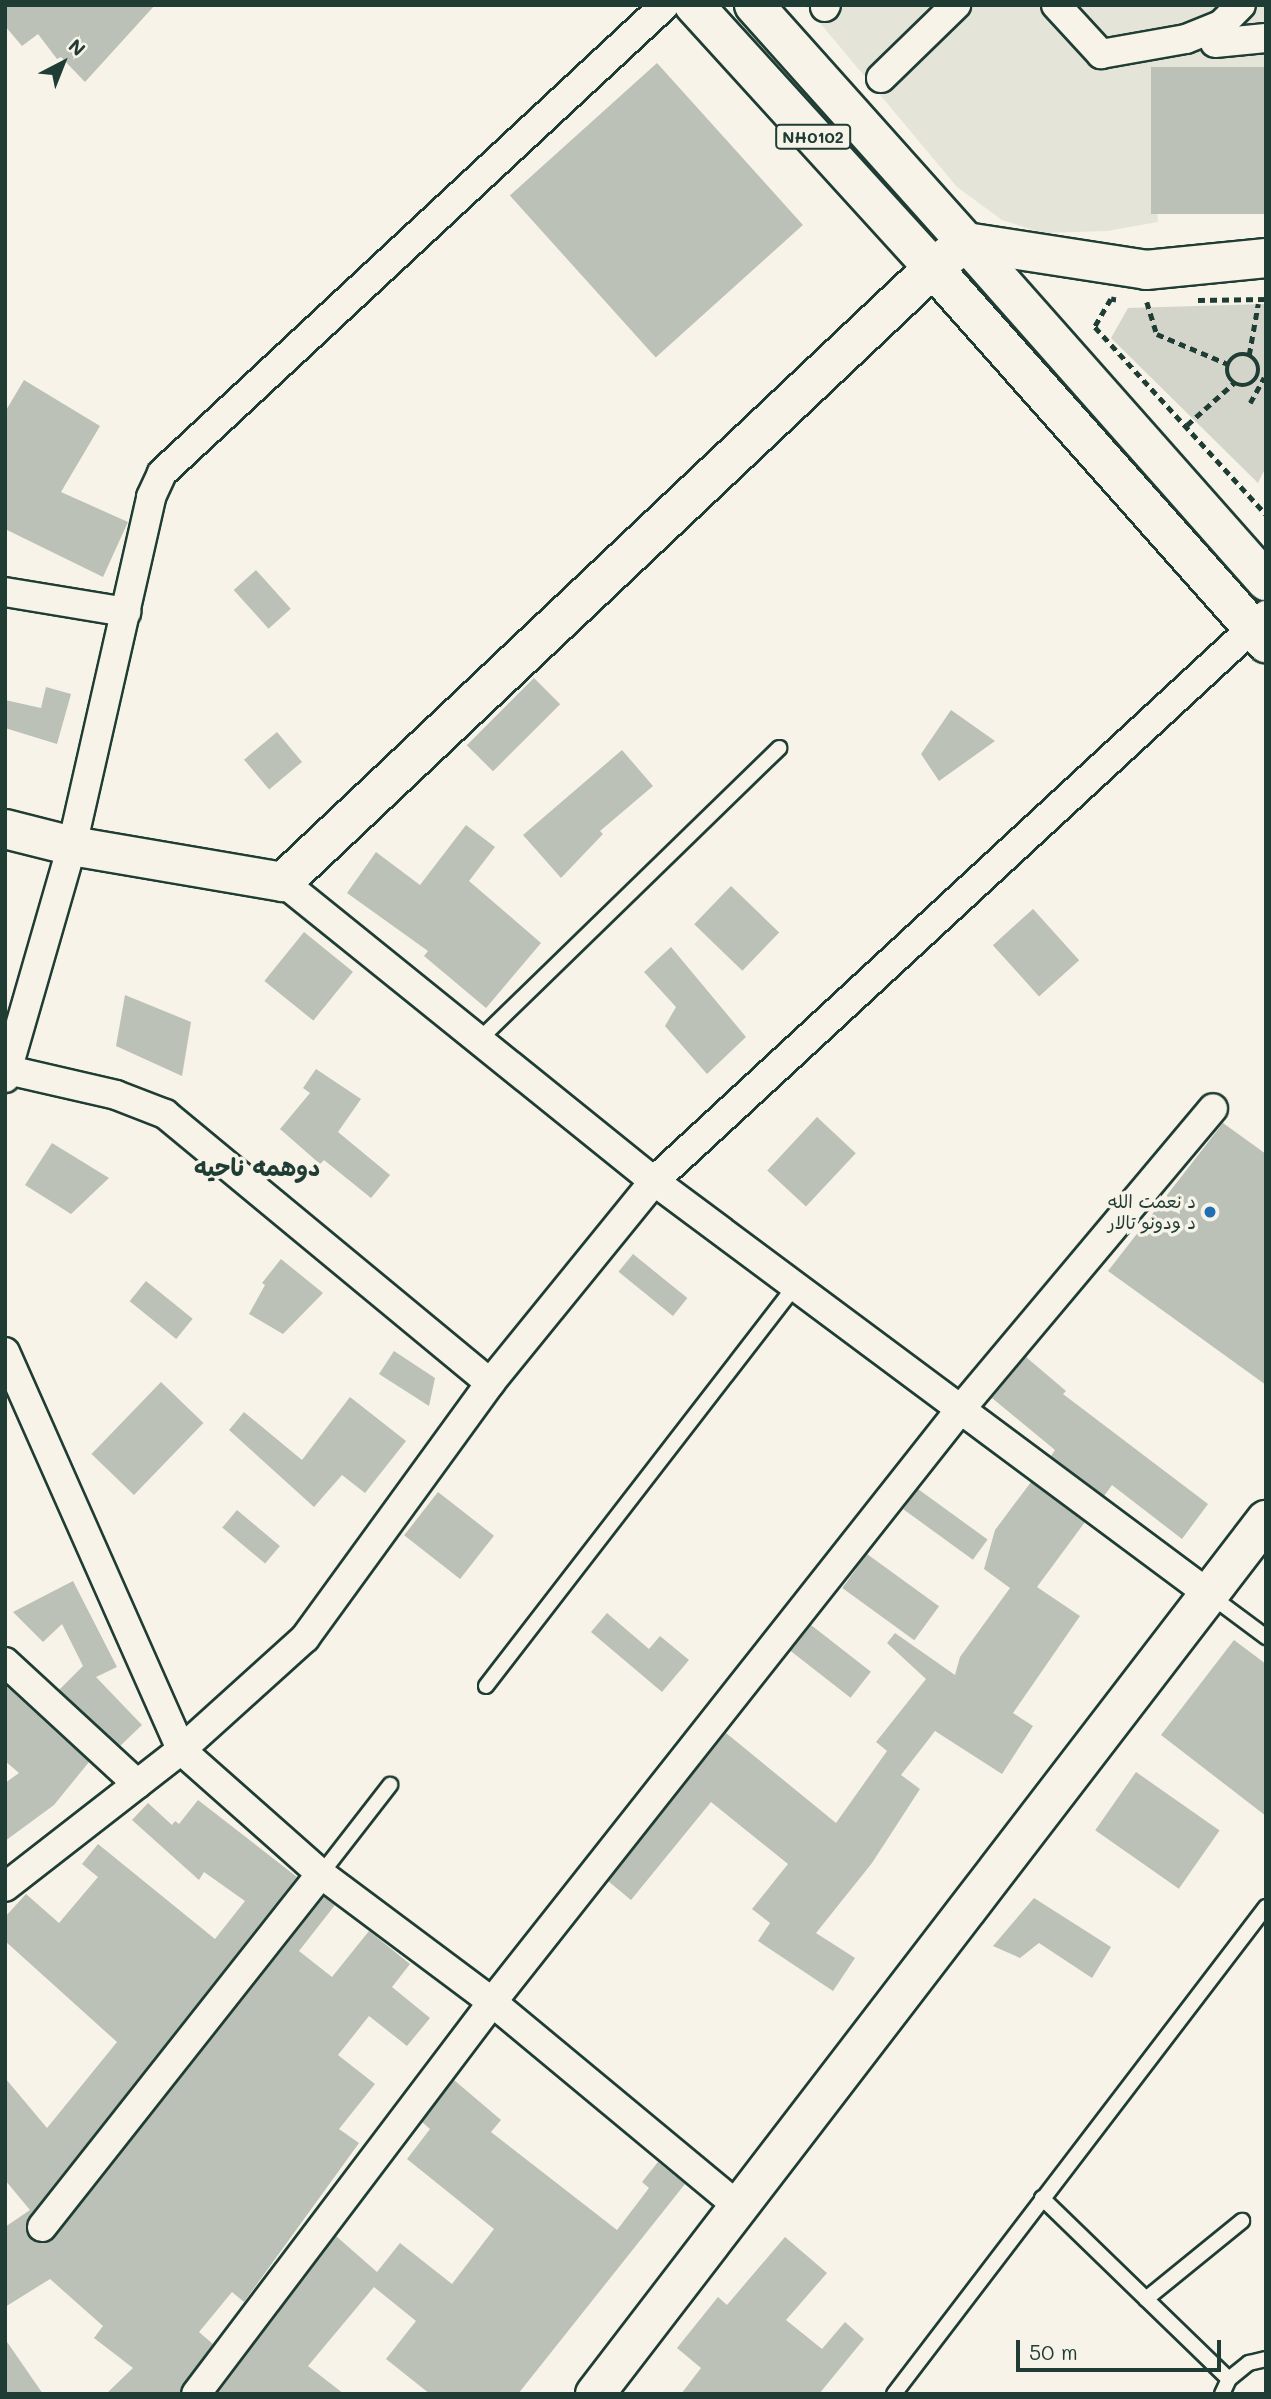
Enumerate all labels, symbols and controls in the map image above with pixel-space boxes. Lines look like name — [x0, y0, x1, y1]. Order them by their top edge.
north arrow — [28, 28, 98, 98]
text: N — [64, 33, 91, 61]
road number: NH0102 — [774, 125, 852, 150]
district label: دوهمه ناحیه — [194, 1153, 320, 1181]
place label: د نعمت الله د ودونو تالار — [1108, 1191, 1196, 1234]
marker: د نعمت الله د ودونو تالار — [1202, 1204, 1218, 1220]
scale bar — [1019, 2326, 1224, 2370]
text: 50 m — [1029, 2338, 1078, 2365]

